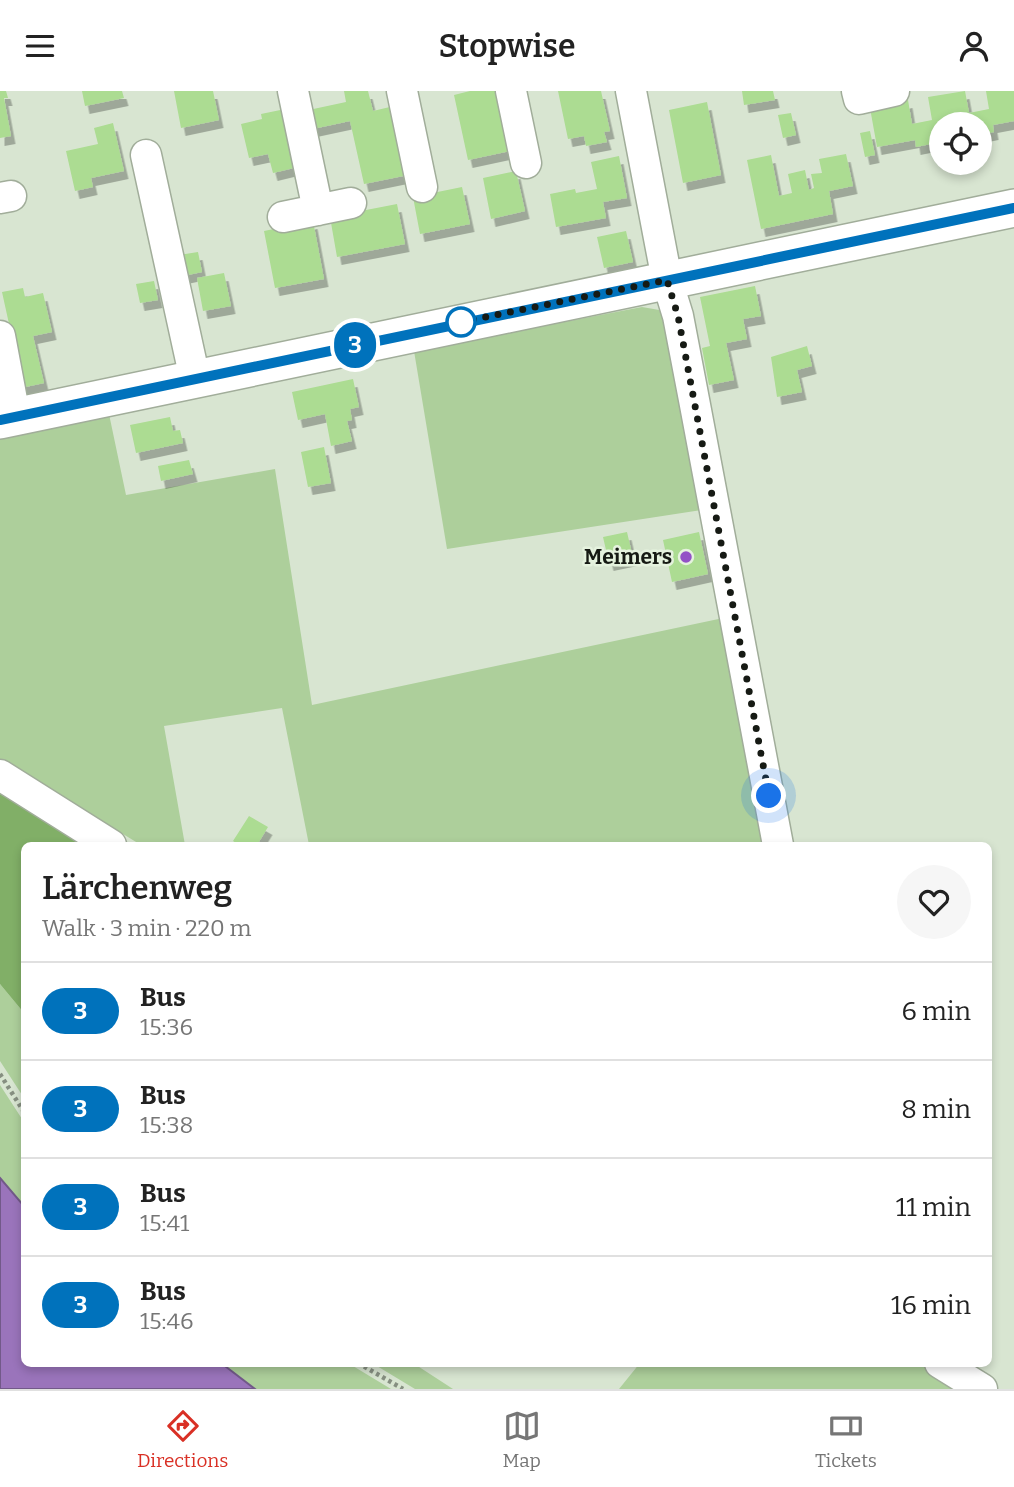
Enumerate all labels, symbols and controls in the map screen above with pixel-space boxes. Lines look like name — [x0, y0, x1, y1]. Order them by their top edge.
icon: menu — [21, 27, 59, 65]
text: Stopwise — [438, 27, 576, 65]
icon: person — [955, 27, 993, 65]
map controls — [929, 112, 992, 175]
button: locate — [929, 112, 992, 175]
unlabelled marker — [446, 307, 476, 337]
line badge: 3 — [332, 322, 378, 368]
text: 3 — [348, 331, 362, 359]
place label: Meimers — [584, 544, 672, 570]
marker: Meimers — [678, 549, 694, 565]
your location — [751, 778, 786, 813]
button: heart — [897, 865, 971, 939]
text: Lärchenweg — [42, 868, 232, 908]
text: Walk · 3 min · 220 m — [42, 914, 251, 942]
text: Bus — [140, 982, 186, 1013]
text: 6 min — [902, 996, 971, 1027]
text: 3 — [74, 997, 87, 1025]
text: 15:36 — [140, 1013, 193, 1041]
text: Bus — [140, 1080, 186, 1111]
text: 8 min — [901, 1094, 971, 1125]
text: 3 — [74, 1095, 87, 1123]
text: 15:38 — [140, 1111, 193, 1139]
text: Bus — [140, 1178, 186, 1209]
text: 11 min — [896, 1192, 971, 1223]
text: 3 — [74, 1193, 87, 1221]
text: 15:41 — [140, 1209, 189, 1237]
text: Bus — [140, 1276, 186, 1307]
text: 16 min — [891, 1290, 971, 1321]
text: 3 — [74, 1291, 87, 1319]
text: 15:46 — [140, 1307, 193, 1335]
tab: Directions — [137, 1407, 228, 1472]
tab: Map — [503, 1407, 541, 1472]
tab: Tickets — [815, 1407, 877, 1472]

